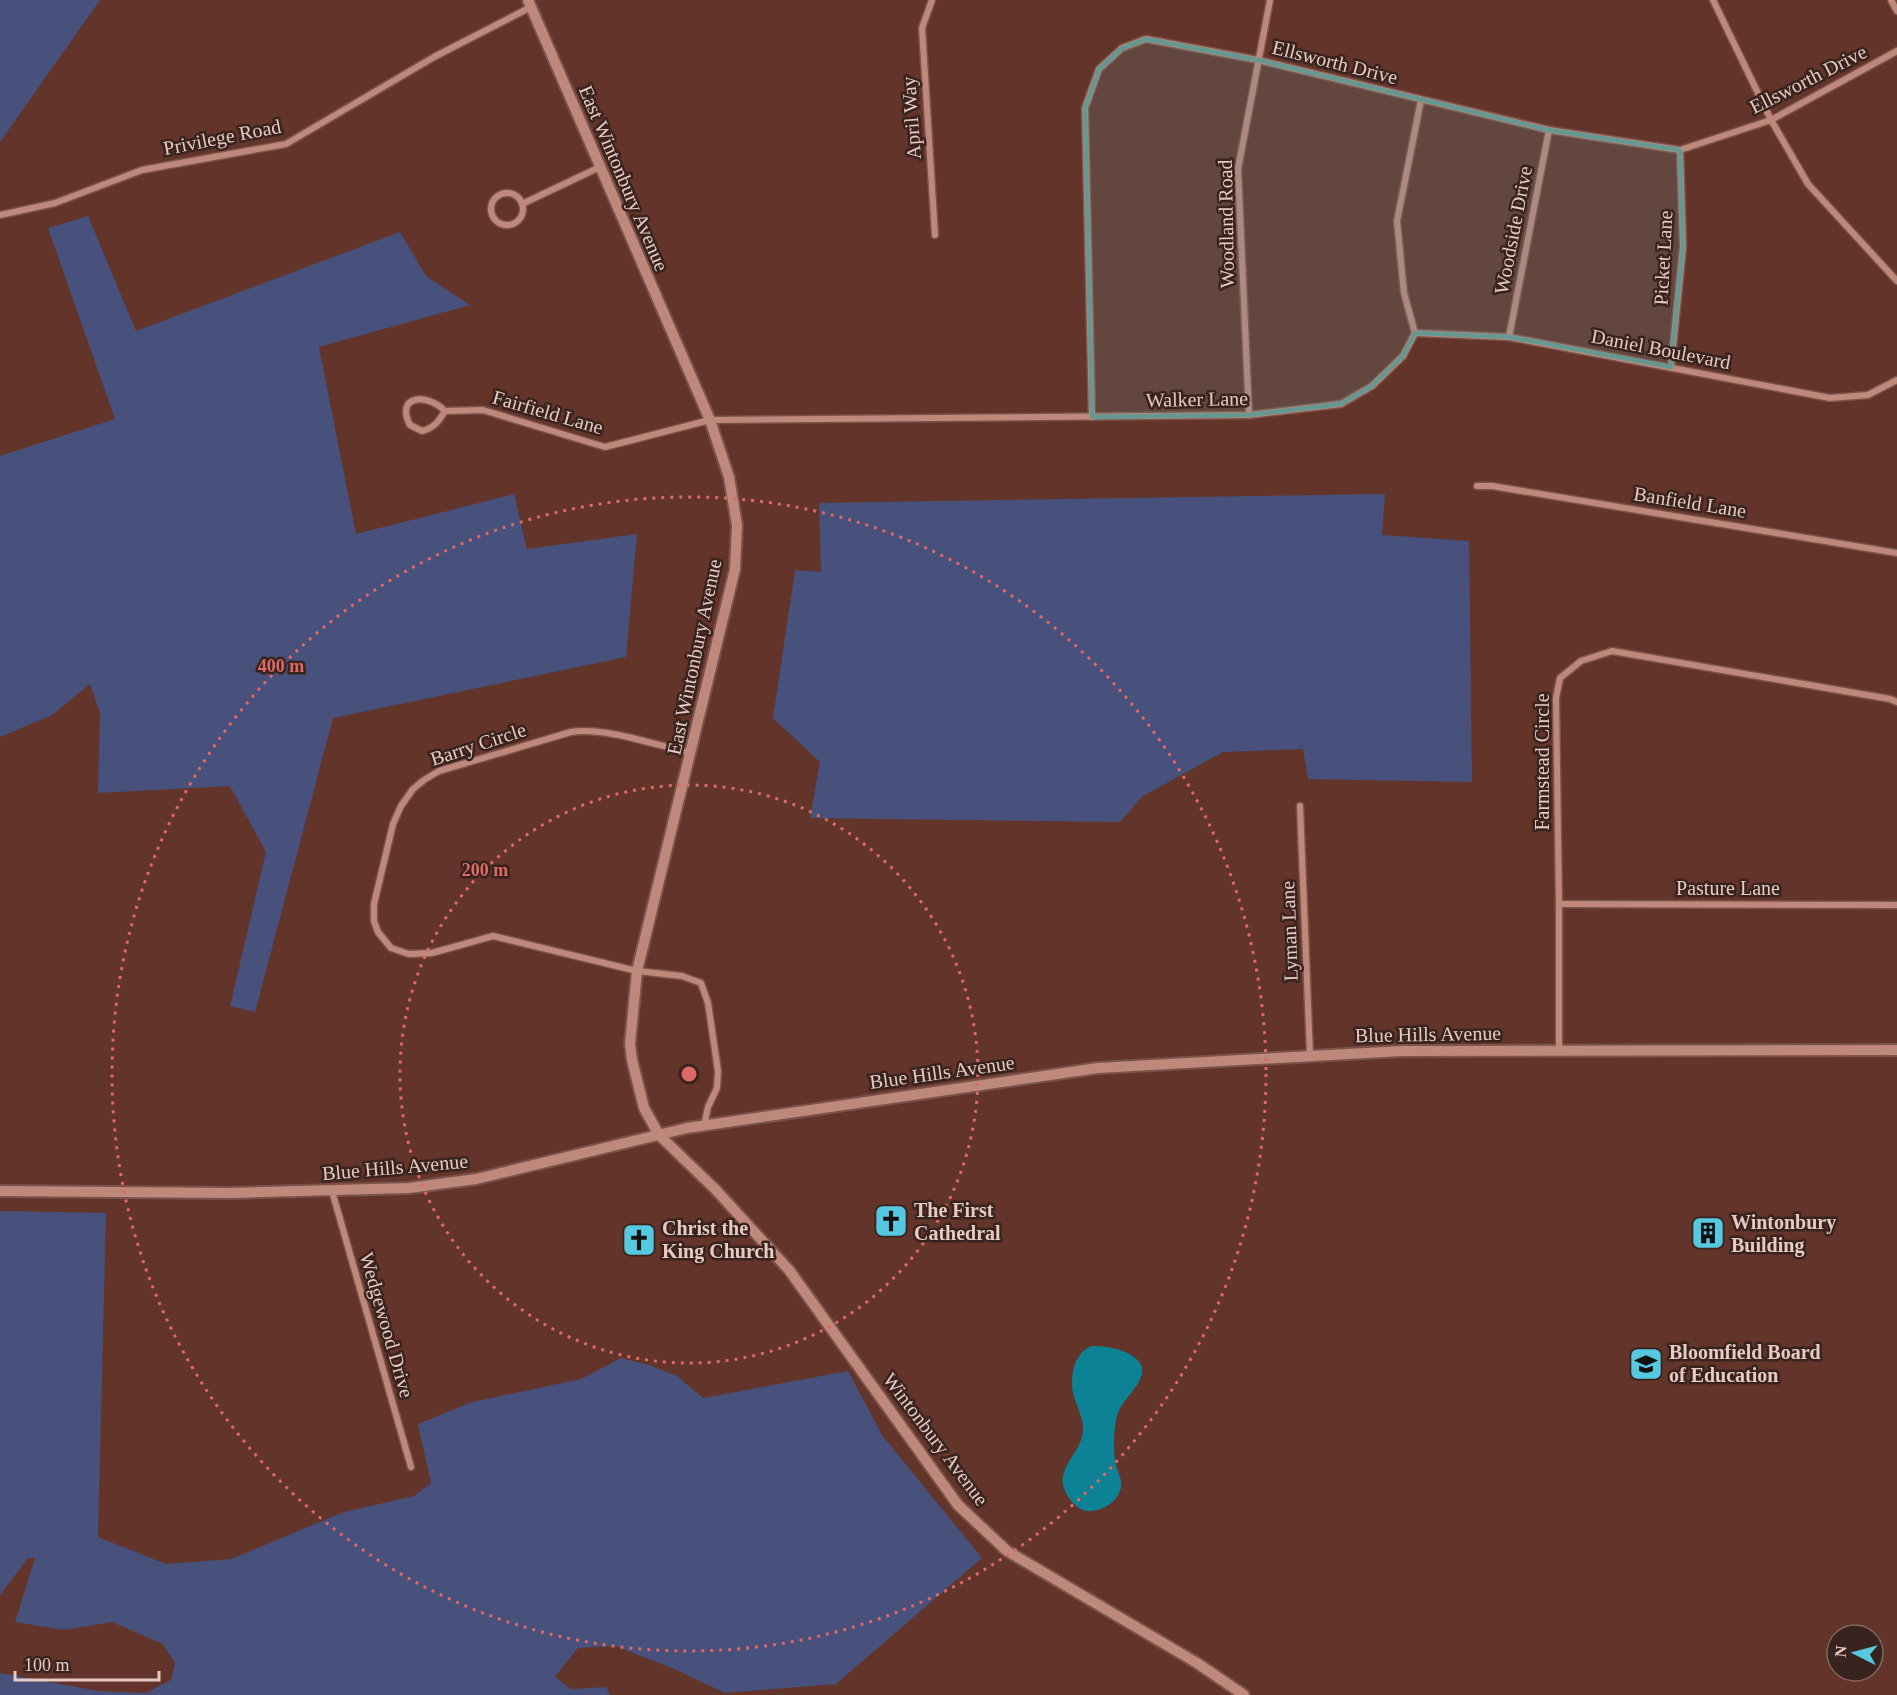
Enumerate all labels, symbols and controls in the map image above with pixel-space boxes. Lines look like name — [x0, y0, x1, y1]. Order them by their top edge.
street label: Ellsworth Drive — [1270, 36, 1400, 88]
street label: Ellsworth Drive — [1746, 40, 1870, 118]
street label: April Way — [897, 76, 926, 160]
street label: East Wintonbury Avenue — [574, 82, 673, 275]
street label: Privilege Road — [161, 115, 283, 160]
street label: Woodland Road — [1214, 159, 1238, 289]
street label: Woodside Drive — [1490, 164, 1536, 296]
street label: Picket Lane — [1650, 210, 1676, 306]
street label: Daniel Boulevard — [1589, 325, 1733, 373]
street label: Fairfield Lane — [490, 386, 606, 438]
street label: Walker Lane — [1146, 387, 1248, 411]
street label: Banfield Lane — [1632, 482, 1748, 522]
street label: East Wintonbury Avenue — [662, 557, 727, 757]
text: 400 m — [258, 656, 304, 676]
street label: Farmstead Circle — [1531, 693, 1553, 831]
street label: Barry Circle — [427, 718, 529, 771]
text: 200 m — [462, 860, 508, 880]
street label: Pasture Lane — [1676, 877, 1780, 899]
street label: Lyman Lane — [1276, 880, 1303, 982]
street label: Blue Hills Avenue — [1355, 1022, 1501, 1046]
street label: Blue Hills Avenue — [868, 1051, 1016, 1093]
centre of rings — [679, 1064, 699, 1084]
street label: Blue Hills Avenue — [321, 1150, 469, 1184]
place label: The First Cathedral — [914, 1199, 1001, 1244]
church icon: The First Cathedral — [873, 1203, 909, 1239]
place label: Wintonbury Building — [1731, 1211, 1836, 1257]
building icon: Wintonbury Building — [1690, 1215, 1726, 1251]
place label: Christ the King Church — [662, 1217, 774, 1263]
church icon: Christ the King Church — [621, 1222, 657, 1258]
street label: Wedgewood Drive — [355, 1250, 418, 1401]
place label: Bloomfield Board of Education — [1669, 1341, 1821, 1386]
school or university icon: Bloomfield Board of Education — [1628, 1346, 1664, 1382]
street label: Wintonbury Avenue — [878, 1368, 993, 1510]
north arrow — [1825, 1623, 1885, 1683]
scale bar — [15, 1644, 159, 1682]
text: N — [1832, 1644, 1850, 1658]
text: 100 m — [24, 1655, 70, 1675]

